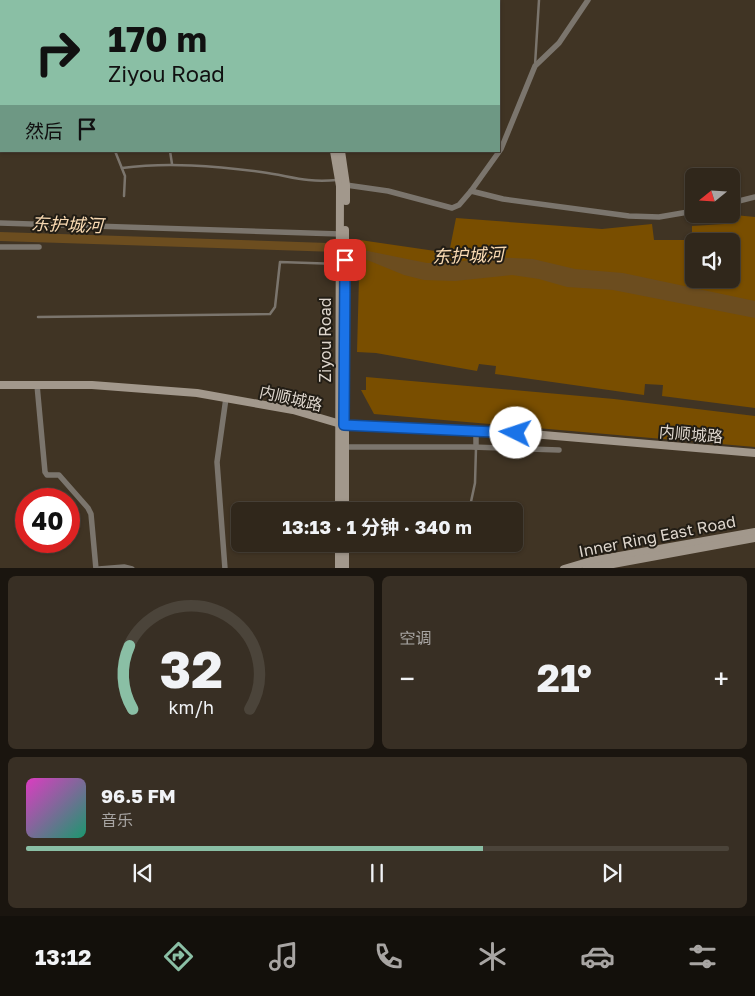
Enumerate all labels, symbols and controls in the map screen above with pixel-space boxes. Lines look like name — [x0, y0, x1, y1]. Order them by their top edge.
text: 170 m — [108, 18, 207, 60]
icon: right — [25, 20, 90, 85]
text: Ziyou Road — [108, 60, 225, 87]
icon: arrive — [73, 115, 101, 143]
text: 然后 — [25, 119, 63, 142]
north arrow — [685, 168, 740, 222]
map controls — [685, 168, 740, 288]
water label: 东护城河 — [31, 212, 106, 236]
button: sound — [685, 233, 740, 288]
pin — [324, 239, 366, 281]
water label: 东护城河 — [432, 243, 507, 267]
icon: arrive — [331, 246, 359, 274]
street label: Ziyou Road — [315, 297, 335, 383]
street label: 内顺城路 — [258, 381, 324, 415]
position arrow — [489, 406, 541, 458]
street label: 内顺城路 — [658, 421, 724, 447]
speed limit sign: 40 — [15, 488, 80, 553]
street label: Inner Ring East Road — [577, 511, 737, 561]
text: 13:13 · 1 分钟 · 340 m — [282, 515, 472, 538]
text: 空调 — [400, 628, 432, 648]
text: 32 — [159, 637, 222, 699]
text: 21° — [537, 655, 592, 700]
text: − — [400, 662, 415, 695]
text: + — [714, 662, 729, 695]
text: km/h — [168, 696, 213, 718]
text: 96.5 FM — [101, 784, 176, 807]
text: 音乐 — [101, 810, 133, 830]
icon: previous — [129, 859, 157, 887]
icon: pause — [363, 859, 391, 887]
icon: next — [598, 859, 626, 887]
icon: directions — [161, 939, 196, 974]
icon: music — [266, 939, 301, 974]
icon: phone — [371, 939, 406, 974]
icon: climate — [475, 939, 510, 974]
icon: car — [580, 939, 615, 974]
icon: filters — [685, 939, 720, 974]
text: 13:12 — [35, 943, 91, 970]

